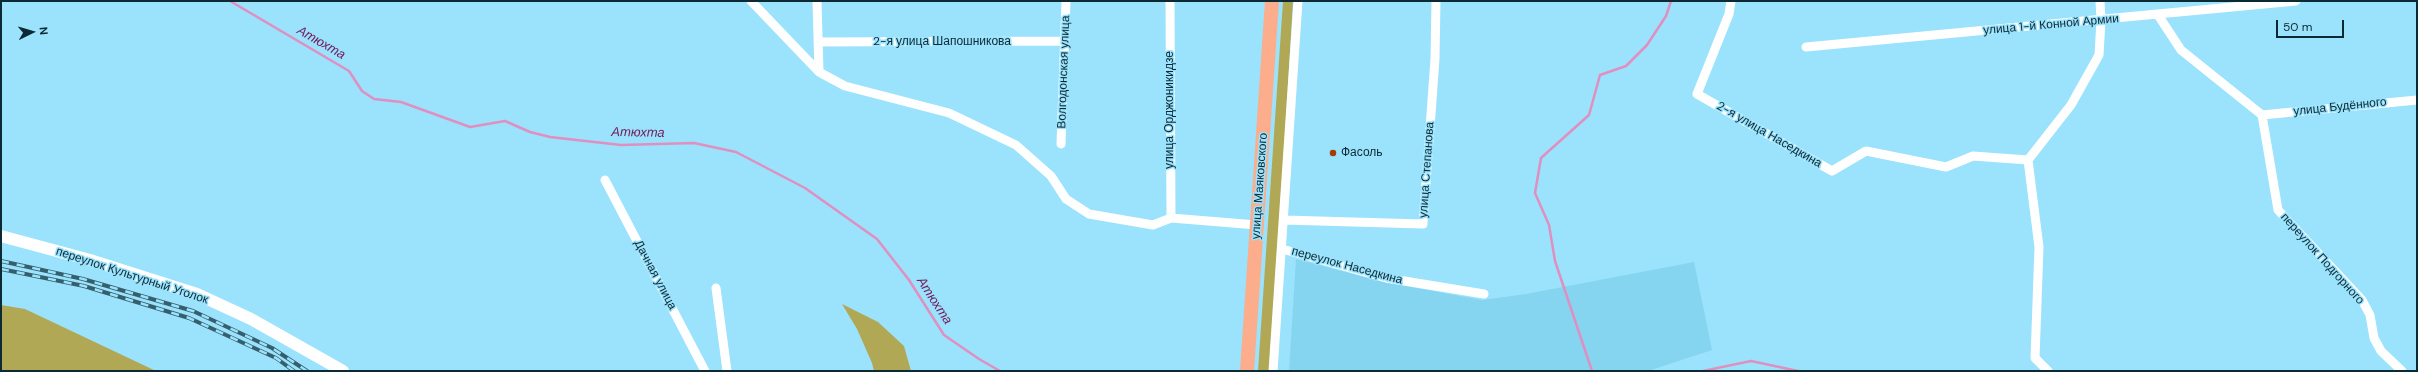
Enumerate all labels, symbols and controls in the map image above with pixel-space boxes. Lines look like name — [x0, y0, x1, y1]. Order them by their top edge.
north arrow — [12, 12, 52, 52]
street label: улица 1-й Конной Армии — [1983, 12, 2119, 38]
scale bar — [2278, 12, 2346, 38]
street label: Волгодонская улица — [1055, 15, 1073, 129]
text: 50 m — [2283, 19, 2312, 35]
water label: Атюхта — [294, 23, 348, 63]
text: N — [37, 26, 51, 36]
street label: 2-я улица Шапошникова — [873, 35, 1011, 49]
street label: улица Орджоникидзе — [1163, 51, 1177, 169]
street label: улица Будённого — [2293, 95, 2387, 119]
street label: 2-я улица Наседкина — [1714, 99, 1824, 171]
street label: улица Степанова — [1416, 121, 1438, 219]
water label: Атюхта — [611, 125, 665, 141]
street label: улица Маяковского — [1249, 132, 1271, 240]
place label: Фасоль — [1341, 146, 1383, 160]
marker: Фасоль — [1328, 148, 1338, 158]
street label: переулок Подгорного — [2277, 210, 2367, 308]
street label: Дачная улица — [631, 238, 679, 312]
street label: переулок Наседкина — [1290, 244, 1404, 288]
street label: переулок Культурный Уголок — [54, 245, 210, 307]
water label: Атюхта — [913, 274, 955, 328]

